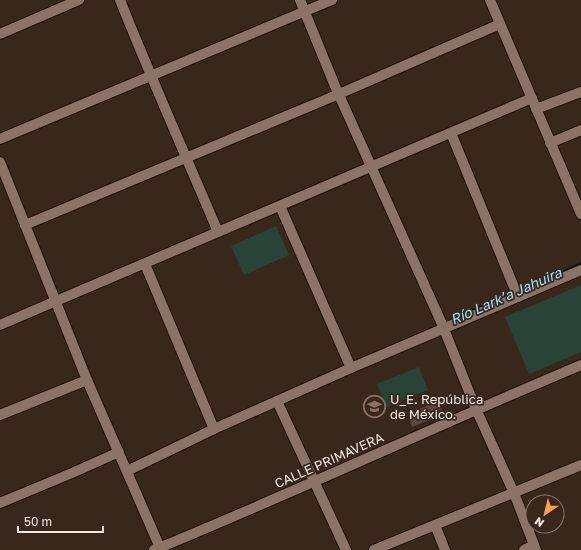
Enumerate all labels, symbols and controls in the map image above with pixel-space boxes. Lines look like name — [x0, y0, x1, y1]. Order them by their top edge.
water label: Río Lark’a Jahuira — [448, 263, 565, 328]
place label: U_E. República de México. — [390, 391, 483, 422]
school or university icon: U_E. República de México. — [362, 393, 388, 419]
street label: CALLE PRIMAVERA — [272, 429, 386, 491]
north arrow — [525, 494, 565, 534]
scale bar — [18, 508, 103, 534]
text: 50 m — [24, 514, 52, 529]
text: N — [532, 515, 546, 530]

